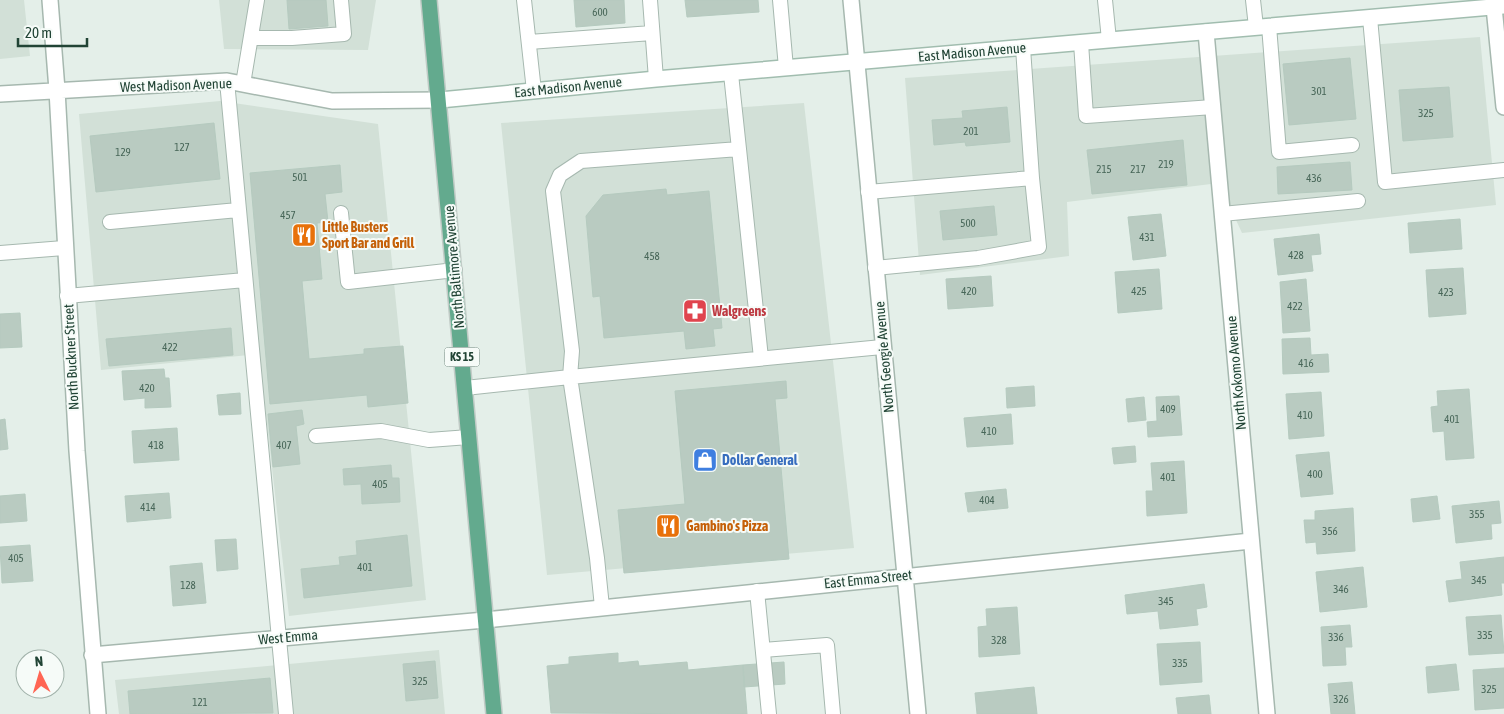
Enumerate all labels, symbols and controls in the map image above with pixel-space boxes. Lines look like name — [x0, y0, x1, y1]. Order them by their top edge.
house number: 600 — [592, 6, 608, 18]
scale bar — [18, 15, 86, 47]
text: 20 m — [25, 24, 52, 41]
street label: East Madison Avenue — [917, 39, 1027, 65]
street label: East Madison Avenue — [513, 73, 623, 101]
street label: West Madison Avenue — [120, 75, 232, 95]
house number: 301 — [1311, 85, 1327, 97]
house number: 325 — [1418, 107, 1434, 119]
house number: 201 — [963, 125, 979, 137]
house number: 127 — [174, 141, 190, 153]
house number: 129 — [115, 146, 131, 158]
house number: 219 — [1158, 158, 1174, 170]
house number: 215 — [1096, 163, 1112, 175]
house number: 217 — [1130, 163, 1146, 175]
house number: 501 — [292, 171, 308, 183]
house number: 436 — [1306, 172, 1322, 184]
street label: North Baltimore Avenue — [441, 205, 467, 329]
house number: 457 — [280, 209, 296, 221]
house number: 500 — [960, 217, 976, 229]
place label: Little Busters Sport Bar and Grill — [322, 219, 415, 251]
restaurant icon: Little Busters Sport Bar and Grill — [291, 222, 317, 248]
house number: 431 — [1139, 231, 1155, 243]
house number: 428 — [1288, 249, 1304, 261]
house number: 458 — [644, 250, 660, 262]
house number: 420 — [961, 285, 977, 297]
house number: 425 — [1131, 285, 1147, 297]
house number: 423 — [1438, 286, 1454, 298]
pharmacy icon: Walgreens — [682, 298, 708, 324]
house number: 422 — [1287, 300, 1303, 312]
street label: North Georgie Avenue — [871, 301, 897, 413]
place label: Walgreens — [711, 303, 766, 319]
street label: North Buckner Street — [60, 304, 82, 410]
street label: North Kokomo Avenue — [1223, 315, 1249, 431]
house number: 422 — [162, 341, 178, 353]
road number: KS 15 — [444, 348, 480, 367]
house number: 416 — [1298, 357, 1314, 369]
house number: 420 — [139, 382, 155, 394]
house number: 409 — [1160, 403, 1176, 415]
house number: 410 — [1297, 409, 1313, 421]
house number: 401 — [1444, 413, 1460, 425]
house number: 410 — [981, 425, 997, 437]
house number: 418 — [148, 439, 164, 451]
house number: 407 — [276, 439, 292, 451]
shop icon: Dollar General — [692, 447, 718, 473]
place label: Dollar General — [722, 452, 798, 468]
house number: 400 — [1307, 468, 1323, 480]
house number: 401 — [1160, 471, 1176, 483]
house number: 405 — [372, 478, 388, 490]
house number: 404 — [979, 494, 995, 506]
house number: 414 — [140, 501, 156, 513]
house number: 355 — [1469, 508, 1485, 520]
restaurant icon: Gambino's Pizza — [655, 513, 681, 539]
place label: Gambino's Pizza — [686, 518, 769, 534]
house number: 356 — [1322, 525, 1338, 537]
house number: 405 — [8, 552, 24, 564]
house number: 401 — [357, 561, 373, 573]
street label: East Emma Street — [823, 566, 913, 592]
house number: 345 — [1471, 574, 1487, 586]
house number: 128 — [180, 579, 196, 591]
house number: 346 — [1333, 583, 1349, 595]
house number: 345 — [1158, 595, 1174, 607]
street label: West Emma — [258, 626, 318, 648]
house number: 335 — [1477, 629, 1493, 641]
house number: 336 — [1328, 631, 1344, 643]
house number: 328 — [991, 634, 1007, 646]
north arrow — [15, 649, 65, 699]
text: N — [34, 653, 44, 669]
house number: 335 — [1172, 657, 1188, 669]
house number: 325 — [412, 675, 428, 687]
house number: 325 — [1481, 683, 1497, 695]
house number: 326 — [1333, 693, 1349, 705]
house number: 121 — [192, 696, 208, 708]

